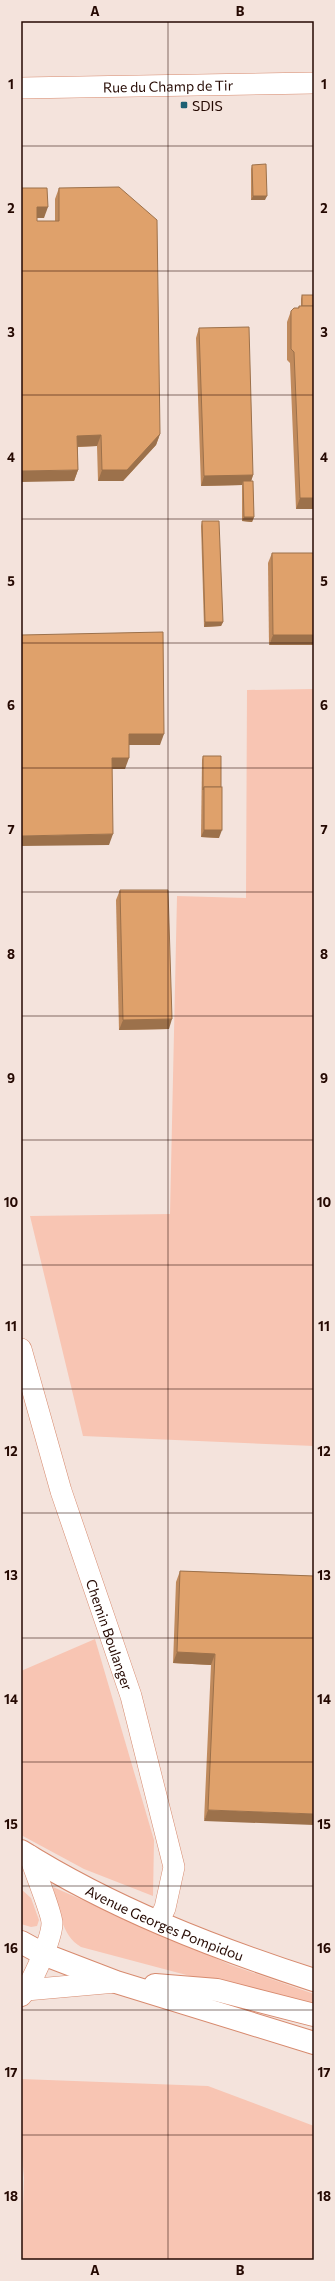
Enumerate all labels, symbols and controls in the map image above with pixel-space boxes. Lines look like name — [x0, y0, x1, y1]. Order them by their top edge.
text: A — [90, 3, 100, 19]
text: B — [236, 3, 245, 19]
text: 1 — [8, 76, 14, 92]
street label: Rue du Champ de Tir — [103, 76, 234, 95]
text: 1 — [321, 76, 327, 92]
place label: SDIS — [192, 97, 223, 114]
marker: SDIS — [179, 100, 189, 110]
text: 2 — [7, 200, 15, 216]
text: 2 — [320, 200, 328, 216]
text: 3 — [7, 324, 15, 340]
text: 3 — [320, 324, 328, 340]
text: 4 — [7, 449, 15, 465]
text: 4 — [320, 449, 328, 465]
text: 5 — [7, 573, 15, 589]
text: 5 — [320, 573, 328, 589]
text: 6 — [7, 697, 15, 713]
text: 6 — [320, 697, 328, 713]
text: 7 — [7, 821, 15, 837]
text: 7 — [320, 821, 328, 837]
text: 8 — [7, 946, 15, 962]
text: 8 — [320, 946, 328, 962]
text: 9 — [7, 1070, 15, 1086]
text: 9 — [320, 1070, 328, 1086]
text: 10 — [4, 1194, 19, 1210]
text: 10 — [317, 1194, 332, 1210]
text: 11 — [5, 1318, 17, 1334]
text: 11 — [318, 1318, 330, 1334]
text: 12 — [4, 1443, 18, 1459]
text: 12 — [317, 1443, 331, 1459]
text: 13 — [4, 1567, 18, 1583]
text: 13 — [317, 1567, 331, 1583]
street label: Chemin Boulanger — [83, 1577, 137, 1692]
text: 14 — [4, 1691, 18, 1707]
text: 14 — [317, 1691, 331, 1707]
text: 15 — [4, 1816, 18, 1832]
text: 15 — [317, 1816, 331, 1832]
street label: Avenue Georges Pompidou — [83, 1881, 246, 1964]
text: 16 — [4, 1940, 18, 1956]
text: 16 — [317, 1940, 331, 1956]
text: 17 — [4, 2064, 18, 2080]
text: 17 — [317, 2064, 331, 2080]
text: 18 — [4, 2188, 18, 2204]
text: 18 — [317, 2188, 331, 2204]
text: A — [90, 2262, 100, 2278]
text: B — [236, 2262, 245, 2278]

